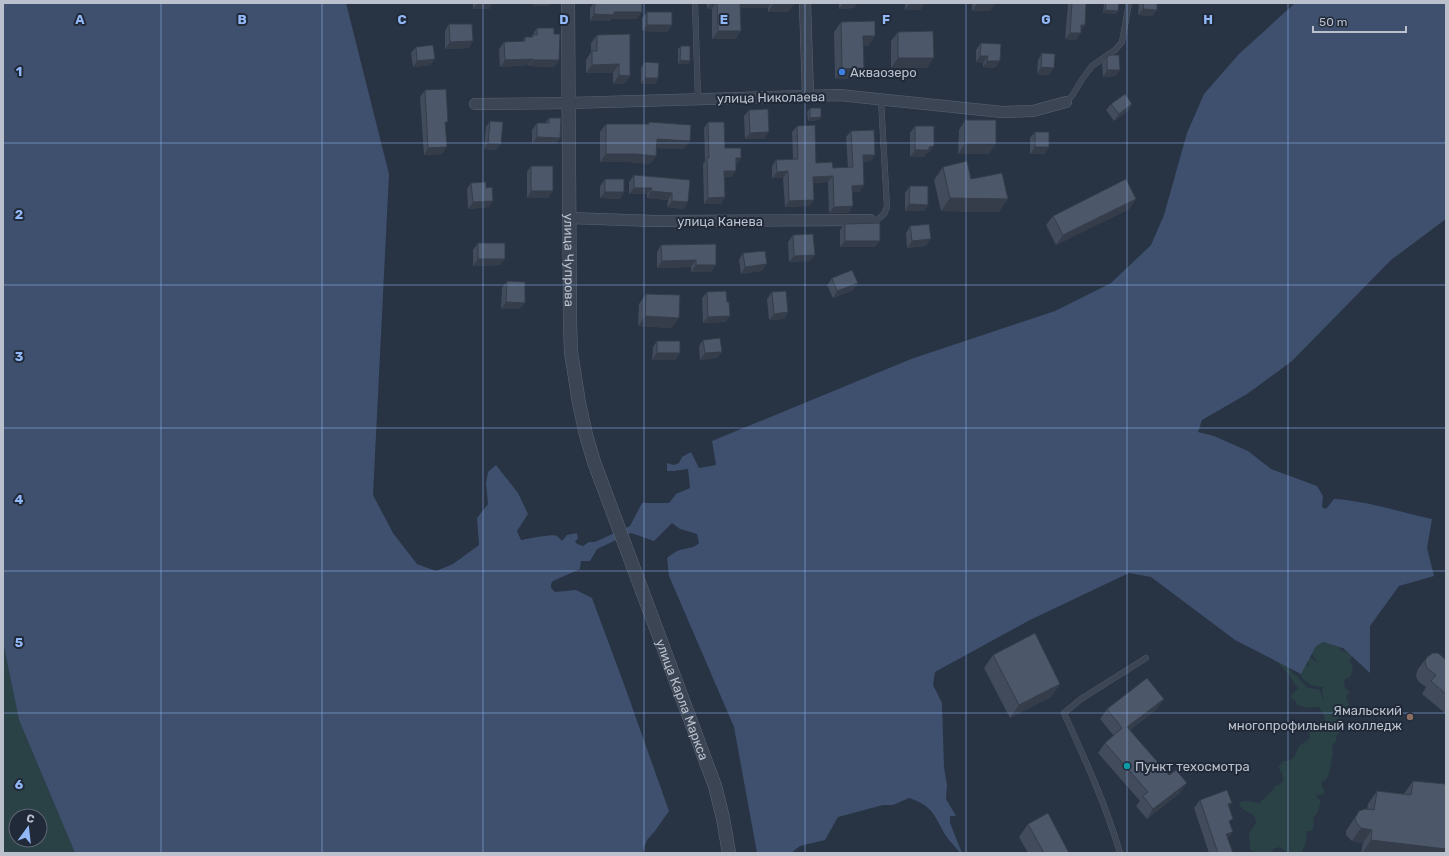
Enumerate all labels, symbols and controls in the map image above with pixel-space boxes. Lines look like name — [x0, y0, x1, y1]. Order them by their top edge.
scale bar — [1313, 8, 1406, 34]
text: A — [75, 12, 85, 27]
text: B — [237, 12, 247, 27]
text: C — [397, 12, 407, 27]
text: D — [559, 12, 569, 27]
text: E — [720, 12, 728, 27]
text: F — [882, 12, 890, 27]
text: G — [1041, 12, 1051, 27]
text: H — [1203, 12, 1213, 27]
text: 50 m — [1319, 15, 1347, 29]
text: 1 — [16, 64, 22, 79]
place label: Акваозеро — [850, 65, 917, 80]
marker: Акваозеро — [837, 67, 847, 77]
street label: улица Николаева — [717, 89, 825, 106]
text: 2 — [15, 207, 23, 222]
street label: улица Чупрова — [561, 213, 577, 307]
street label: улица Канева — [677, 214, 763, 229]
text: 3 — [15, 349, 24, 364]
text: 4 — [15, 492, 24, 507]
text: 5 — [15, 635, 23, 650]
street label: улица Карла Маркса — [653, 637, 712, 762]
place label: Ямальский многопрофильный колледж — [1228, 703, 1403, 733]
marker: Ямальский многопрофильный колледж — [1405, 712, 1415, 722]
place label: Пункт техосмотра — [1135, 759, 1250, 774]
marker: Пункт техосмотра — [1122, 761, 1132, 771]
text: 6 — [15, 777, 24, 792]
north arrow — [8, 808, 48, 848]
text: С — [25, 812, 36, 826]

